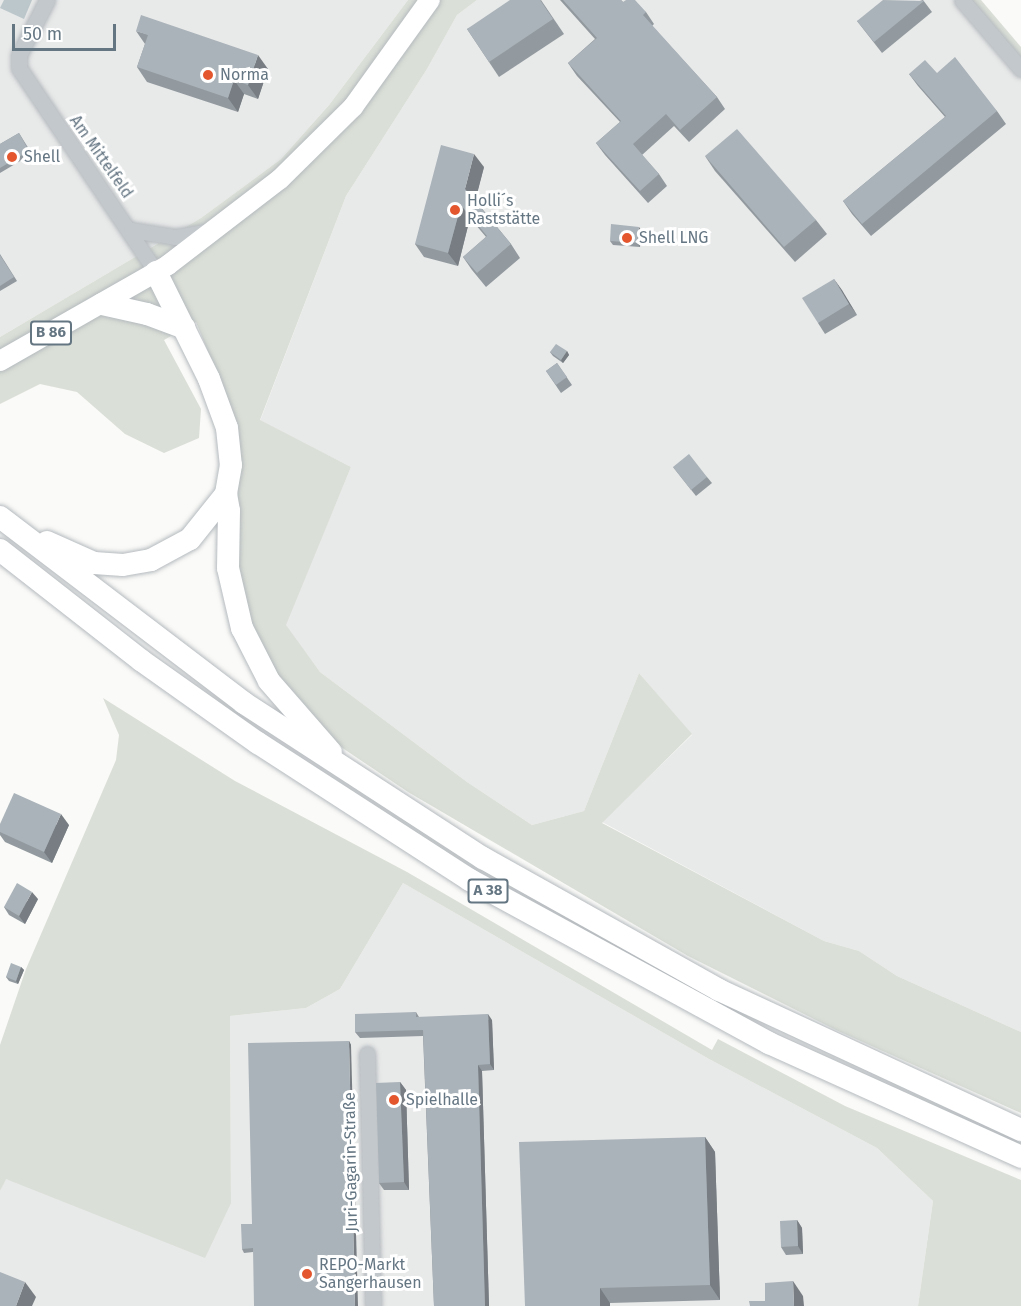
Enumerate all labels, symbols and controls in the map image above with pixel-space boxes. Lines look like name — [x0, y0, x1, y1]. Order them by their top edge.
scale bar — [15, 12, 118, 50]
text: 50 m — [23, 23, 62, 45]
place label: Norma — [220, 65, 269, 85]
marker: Norma — [201, 68, 215, 82]
street label: Am Mittelfeld — [65, 112, 137, 202]
place label: Shell — [24, 147, 60, 167]
marker: Shell — [5, 150, 19, 164]
place label: Holli´s Raststätte — [467, 191, 540, 229]
marker: Holli´s Raststätte — [448, 203, 462, 217]
place label: Shell LNG — [639, 228, 708, 248]
marker: Shell LNG — [620, 231, 634, 245]
road number: B 86 — [30, 321, 72, 345]
road number: A 38 — [467, 879, 509, 903]
place label: Spielhalle — [406, 1090, 478, 1110]
street label: Juri-Gagarin-Straße — [340, 1092, 362, 1232]
marker: Spielhalle — [387, 1093, 401, 1107]
place label: REPO-Markt Sangerhausen — [319, 1255, 422, 1293]
marker: REPO-Markt Sangerhausen — [300, 1267, 314, 1281]

